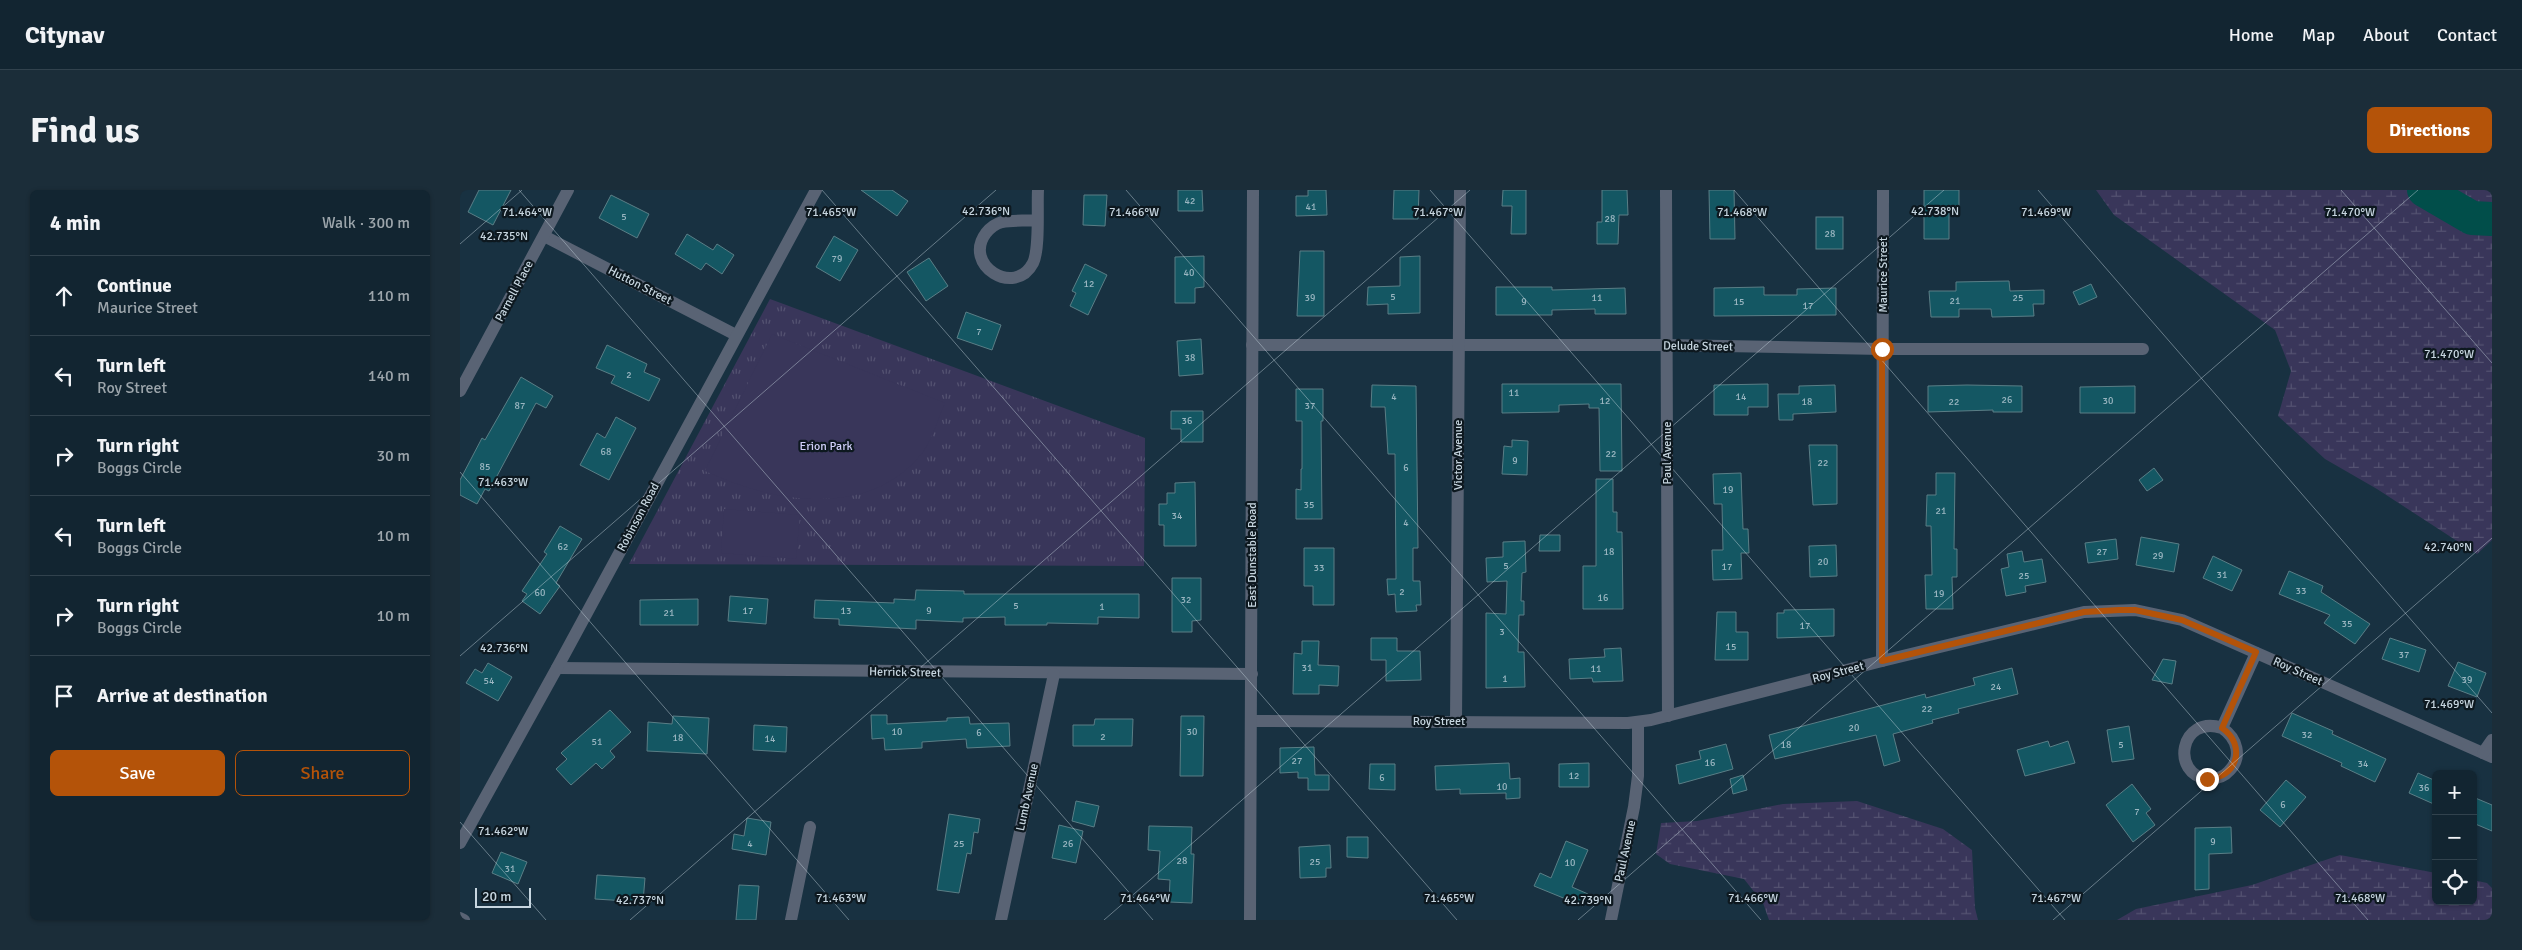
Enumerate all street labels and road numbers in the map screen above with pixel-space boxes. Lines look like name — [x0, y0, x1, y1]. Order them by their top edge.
street label: Maurice Street — [1876, 237, 1891, 313]
street label: Parnell Place — [492, 258, 537, 324]
street label: Hutton Street — [605, 263, 674, 308]
street label: Delude Street — [1663, 338, 1733, 355]
street label: Victor Avenue — [1451, 420, 1466, 490]
street label: Paul Avenue — [1660, 422, 1675, 484]
street label: Robinson Road — [614, 480, 663, 554]
street label: East Dunstable Road — [1245, 502, 1260, 608]
street label: Roy Street — [2271, 654, 2325, 689]
street label: Roy Street — [1811, 658, 1865, 687]
street label: Herrick Street — [869, 664, 941, 681]
street label: Roy Street — [1413, 714, 1465, 729]
street label: Lumb Avenue — [1013, 762, 1042, 832]
street label: Paul Avenue — [1612, 819, 1639, 883]

